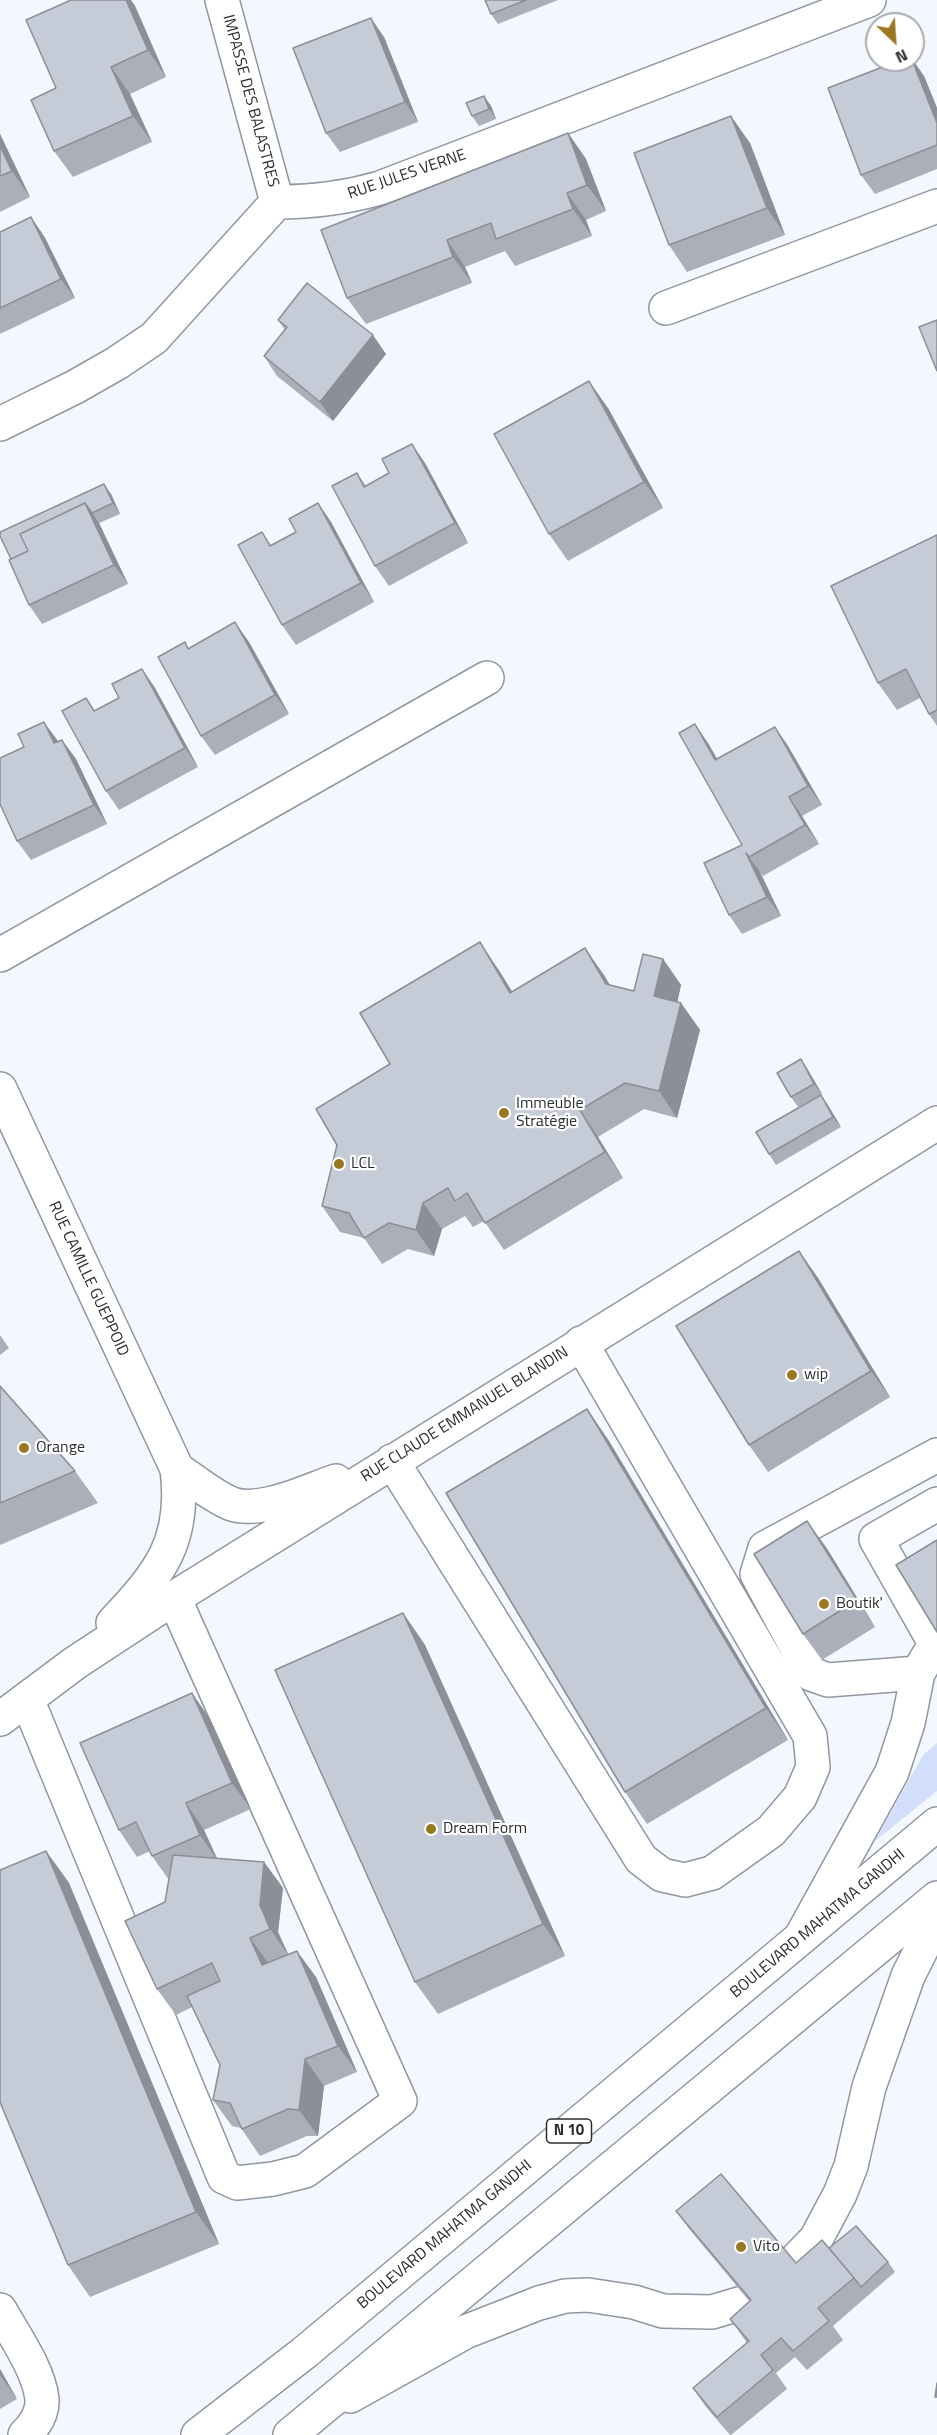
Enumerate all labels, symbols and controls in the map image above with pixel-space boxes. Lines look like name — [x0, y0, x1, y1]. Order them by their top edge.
north arrow — [865, 12, 925, 72]
street label: IMPASSE DES BALASTRES — [218, 13, 282, 189]
text: N — [892, 43, 912, 70]
street label: RUE JULES VERNE — [345, 146, 469, 204]
place label: Immeuble Stratégie — [516, 1094, 583, 1132]
marker: Immeuble Stratégie — [497, 1106, 511, 1120]
place label: LCL — [351, 1154, 375, 1174]
marker: LCL — [332, 1157, 346, 1171]
street label: RUE CAMILLE GUEPPOID — [44, 1199, 132, 1359]
street label: RUE CLAUDE EMMANUEL BLANDIN — [358, 1343, 572, 1487]
place label: wip — [804, 1365, 828, 1385]
marker: wip — [785, 1368, 799, 1382]
place label: Orange — [36, 1438, 85, 1458]
marker: Orange — [17, 1441, 31, 1455]
place label: Boutik' — [836, 1594, 883, 1614]
marker: Boutik' — [817, 1597, 831, 1611]
place label: Dream Form — [443, 1819, 527, 1839]
marker: Dream Form — [424, 1822, 438, 1836]
street label: BOULEVARD MAHATMA GANDHI — [727, 1845, 909, 2003]
road number: N 10 — [546, 2119, 592, 2143]
street label: BOULEVARD MAHATMA GANDHI — [354, 2156, 536, 2314]
place label: Vito — [753, 2237, 780, 2257]
marker: Vito — [734, 2240, 748, 2254]

